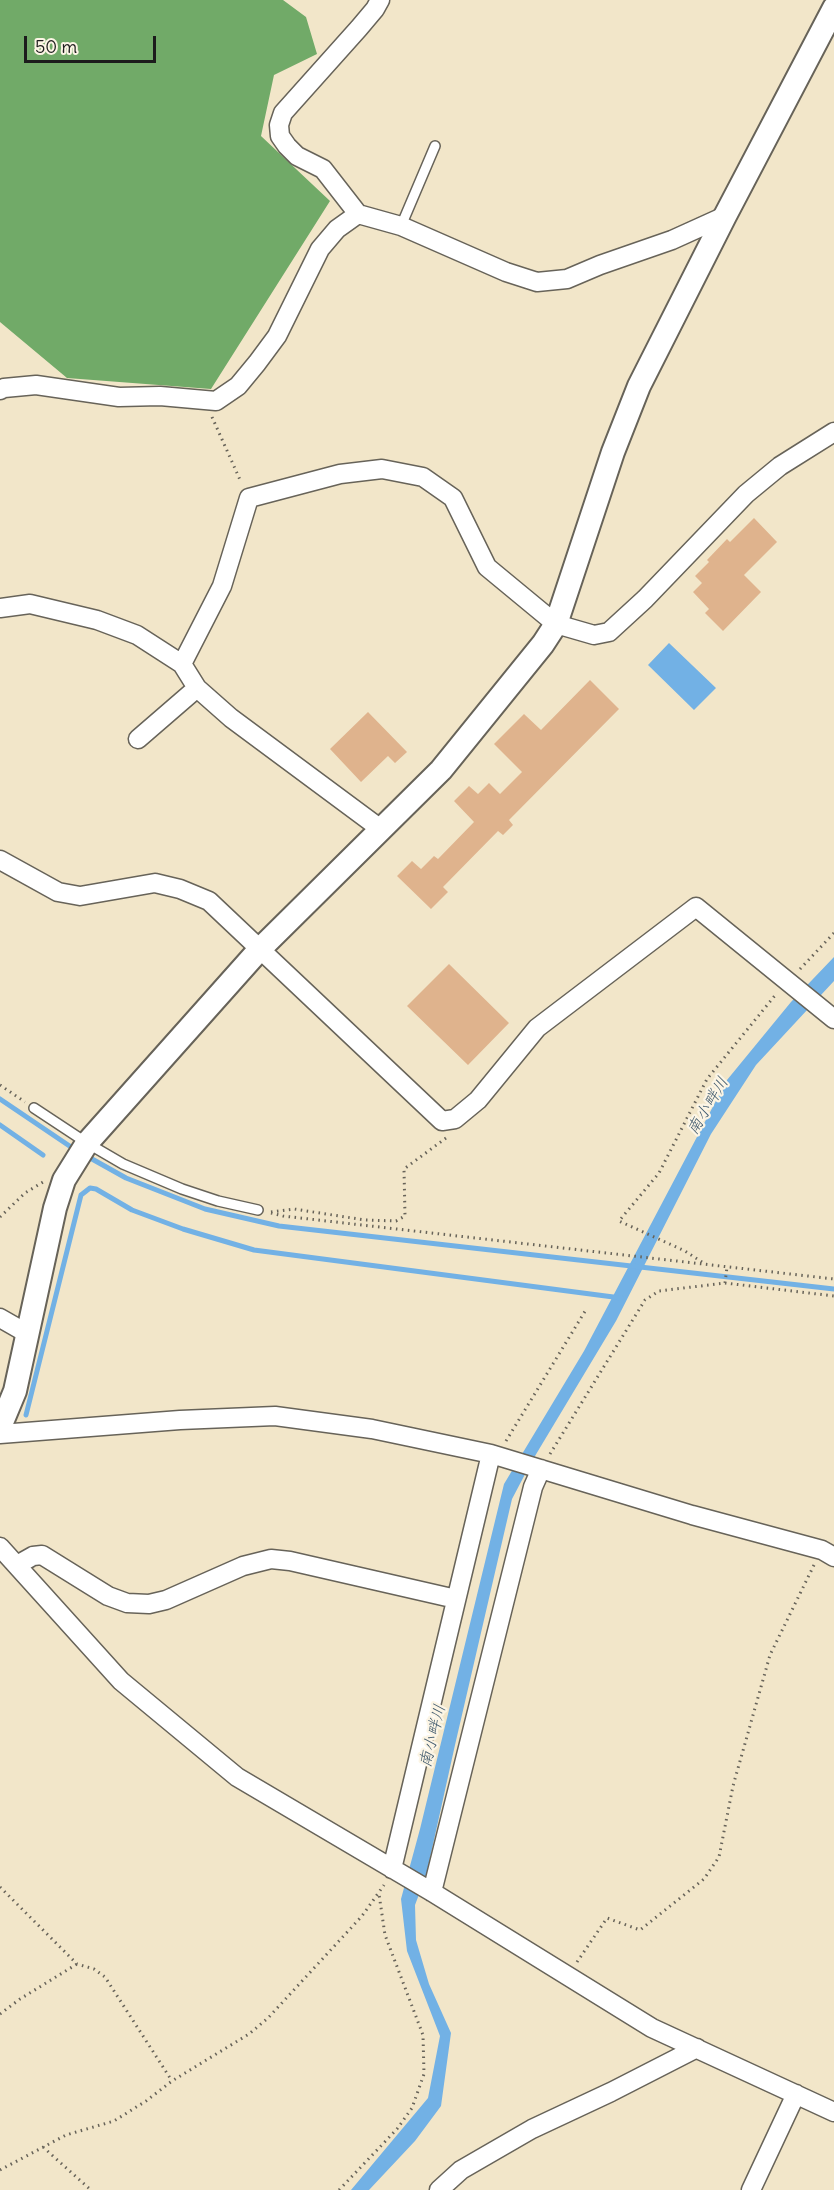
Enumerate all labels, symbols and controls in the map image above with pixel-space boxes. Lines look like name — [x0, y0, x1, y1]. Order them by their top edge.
scale bar — [27, 24, 159, 62]
text: 50 m — [35, 35, 77, 58]
water label: 南小畔川 — [683, 1074, 733, 1138]
water label: 南小畔川 — [416, 1703, 450, 1769]

